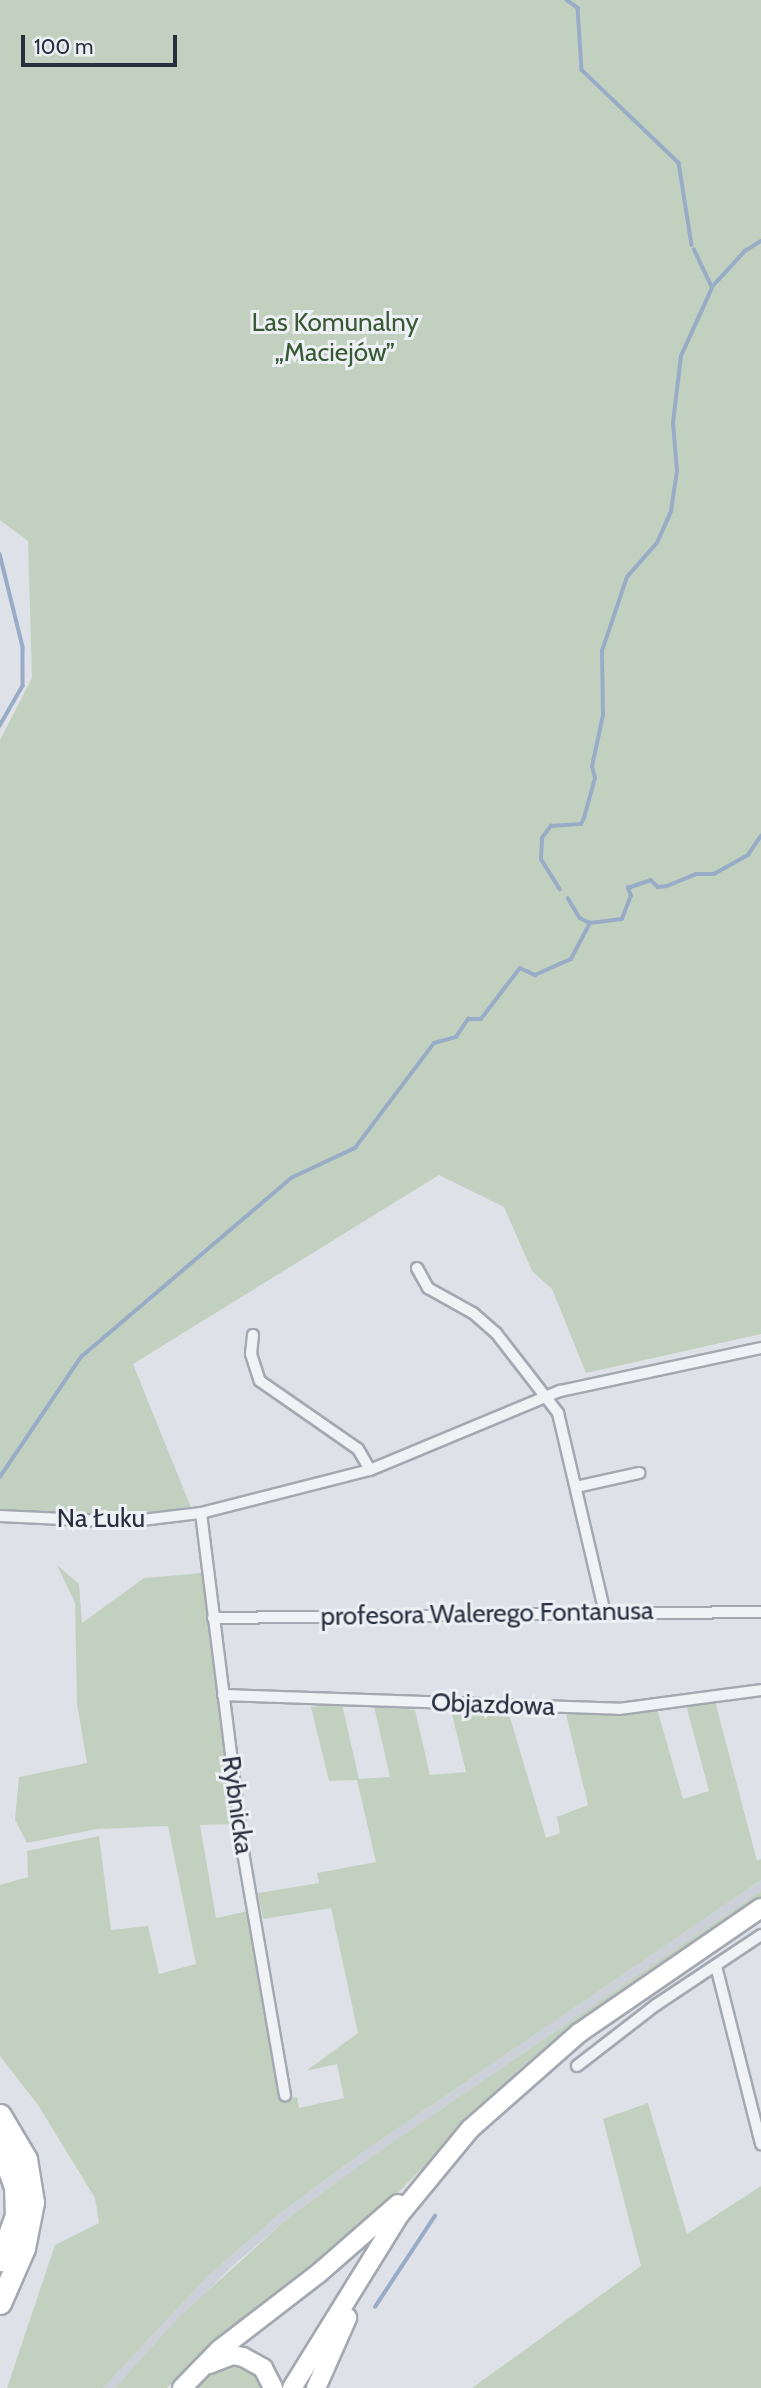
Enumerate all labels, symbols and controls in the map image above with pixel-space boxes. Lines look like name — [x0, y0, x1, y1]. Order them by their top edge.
scale bar — [24, 21, 180, 65]
text: 100 m — [34, 34, 93, 59]
park label: Las Komunalny „Maciejów” — [251, 307, 419, 368]
street label: Na Łuku — [57, 1503, 145, 1535]
street label: profesora Walerego Fontanusa — [320, 1595, 654, 1633]
street label: Objazdowa — [430, 1687, 556, 1723]
street label: Rybnicka — [215, 1754, 259, 1856]

